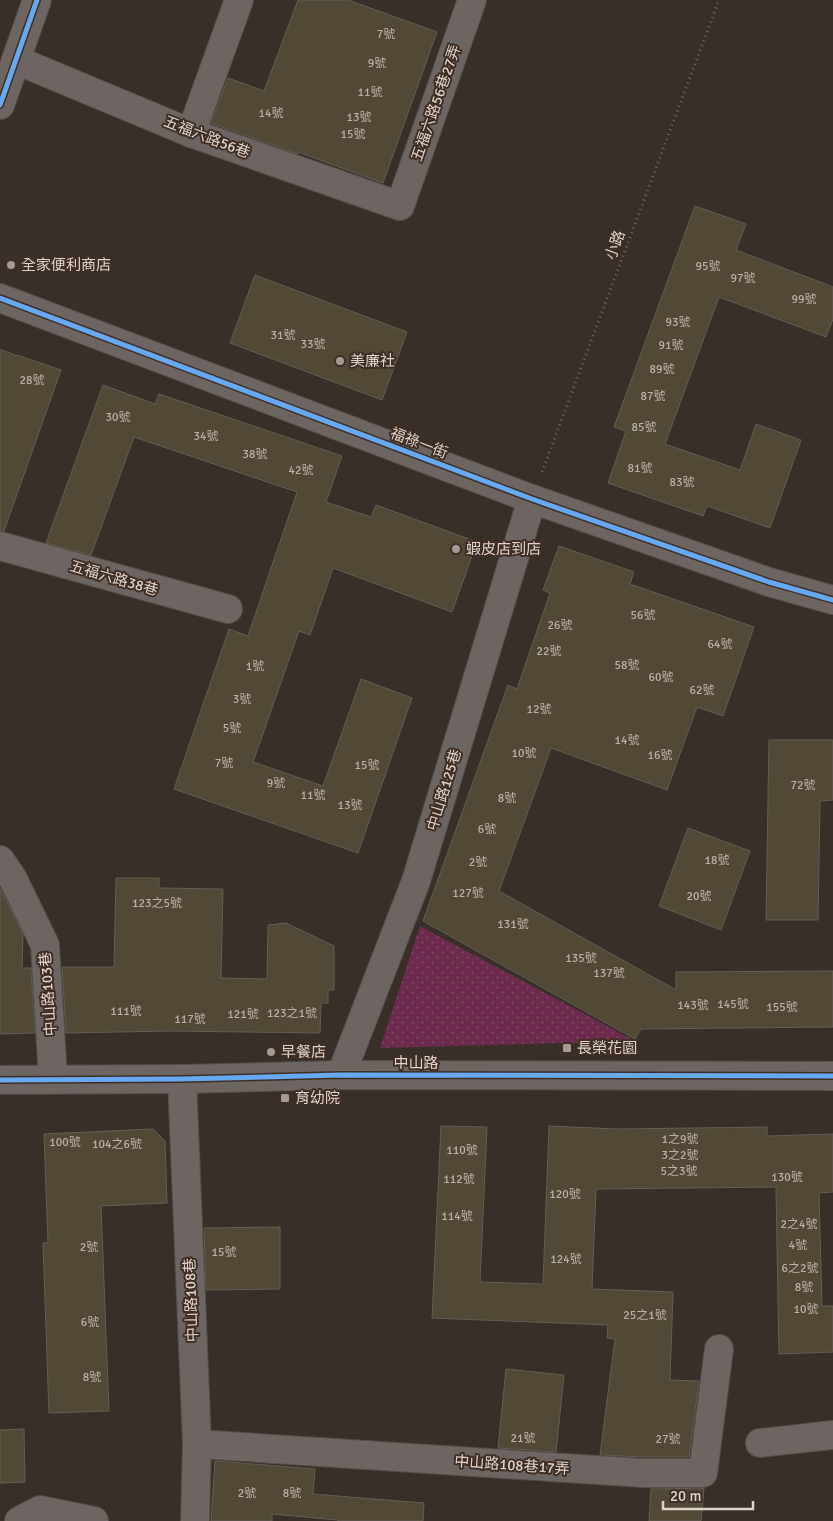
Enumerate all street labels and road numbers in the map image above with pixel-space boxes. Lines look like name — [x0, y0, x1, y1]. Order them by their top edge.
street label: 五福六路56巷27弄 — [408, 42, 464, 164]
street label: 五福六路56巷 — [161, 112, 253, 162]
street label: 小路 — [601, 228, 629, 262]
street label: 福祿一街 — [388, 424, 450, 462]
street label: 五福六路38巷 — [68, 557, 160, 599]
street label: 中山路125巷 — [423, 747, 465, 833]
street label: 中山路103巷 — [36, 951, 60, 1037]
street label: 中山路 — [393, 1054, 439, 1072]
street label: 中山路108巷 — [181, 1258, 201, 1342]
street label: 中山路108巷17弄 — [454, 1452, 570, 1478]

